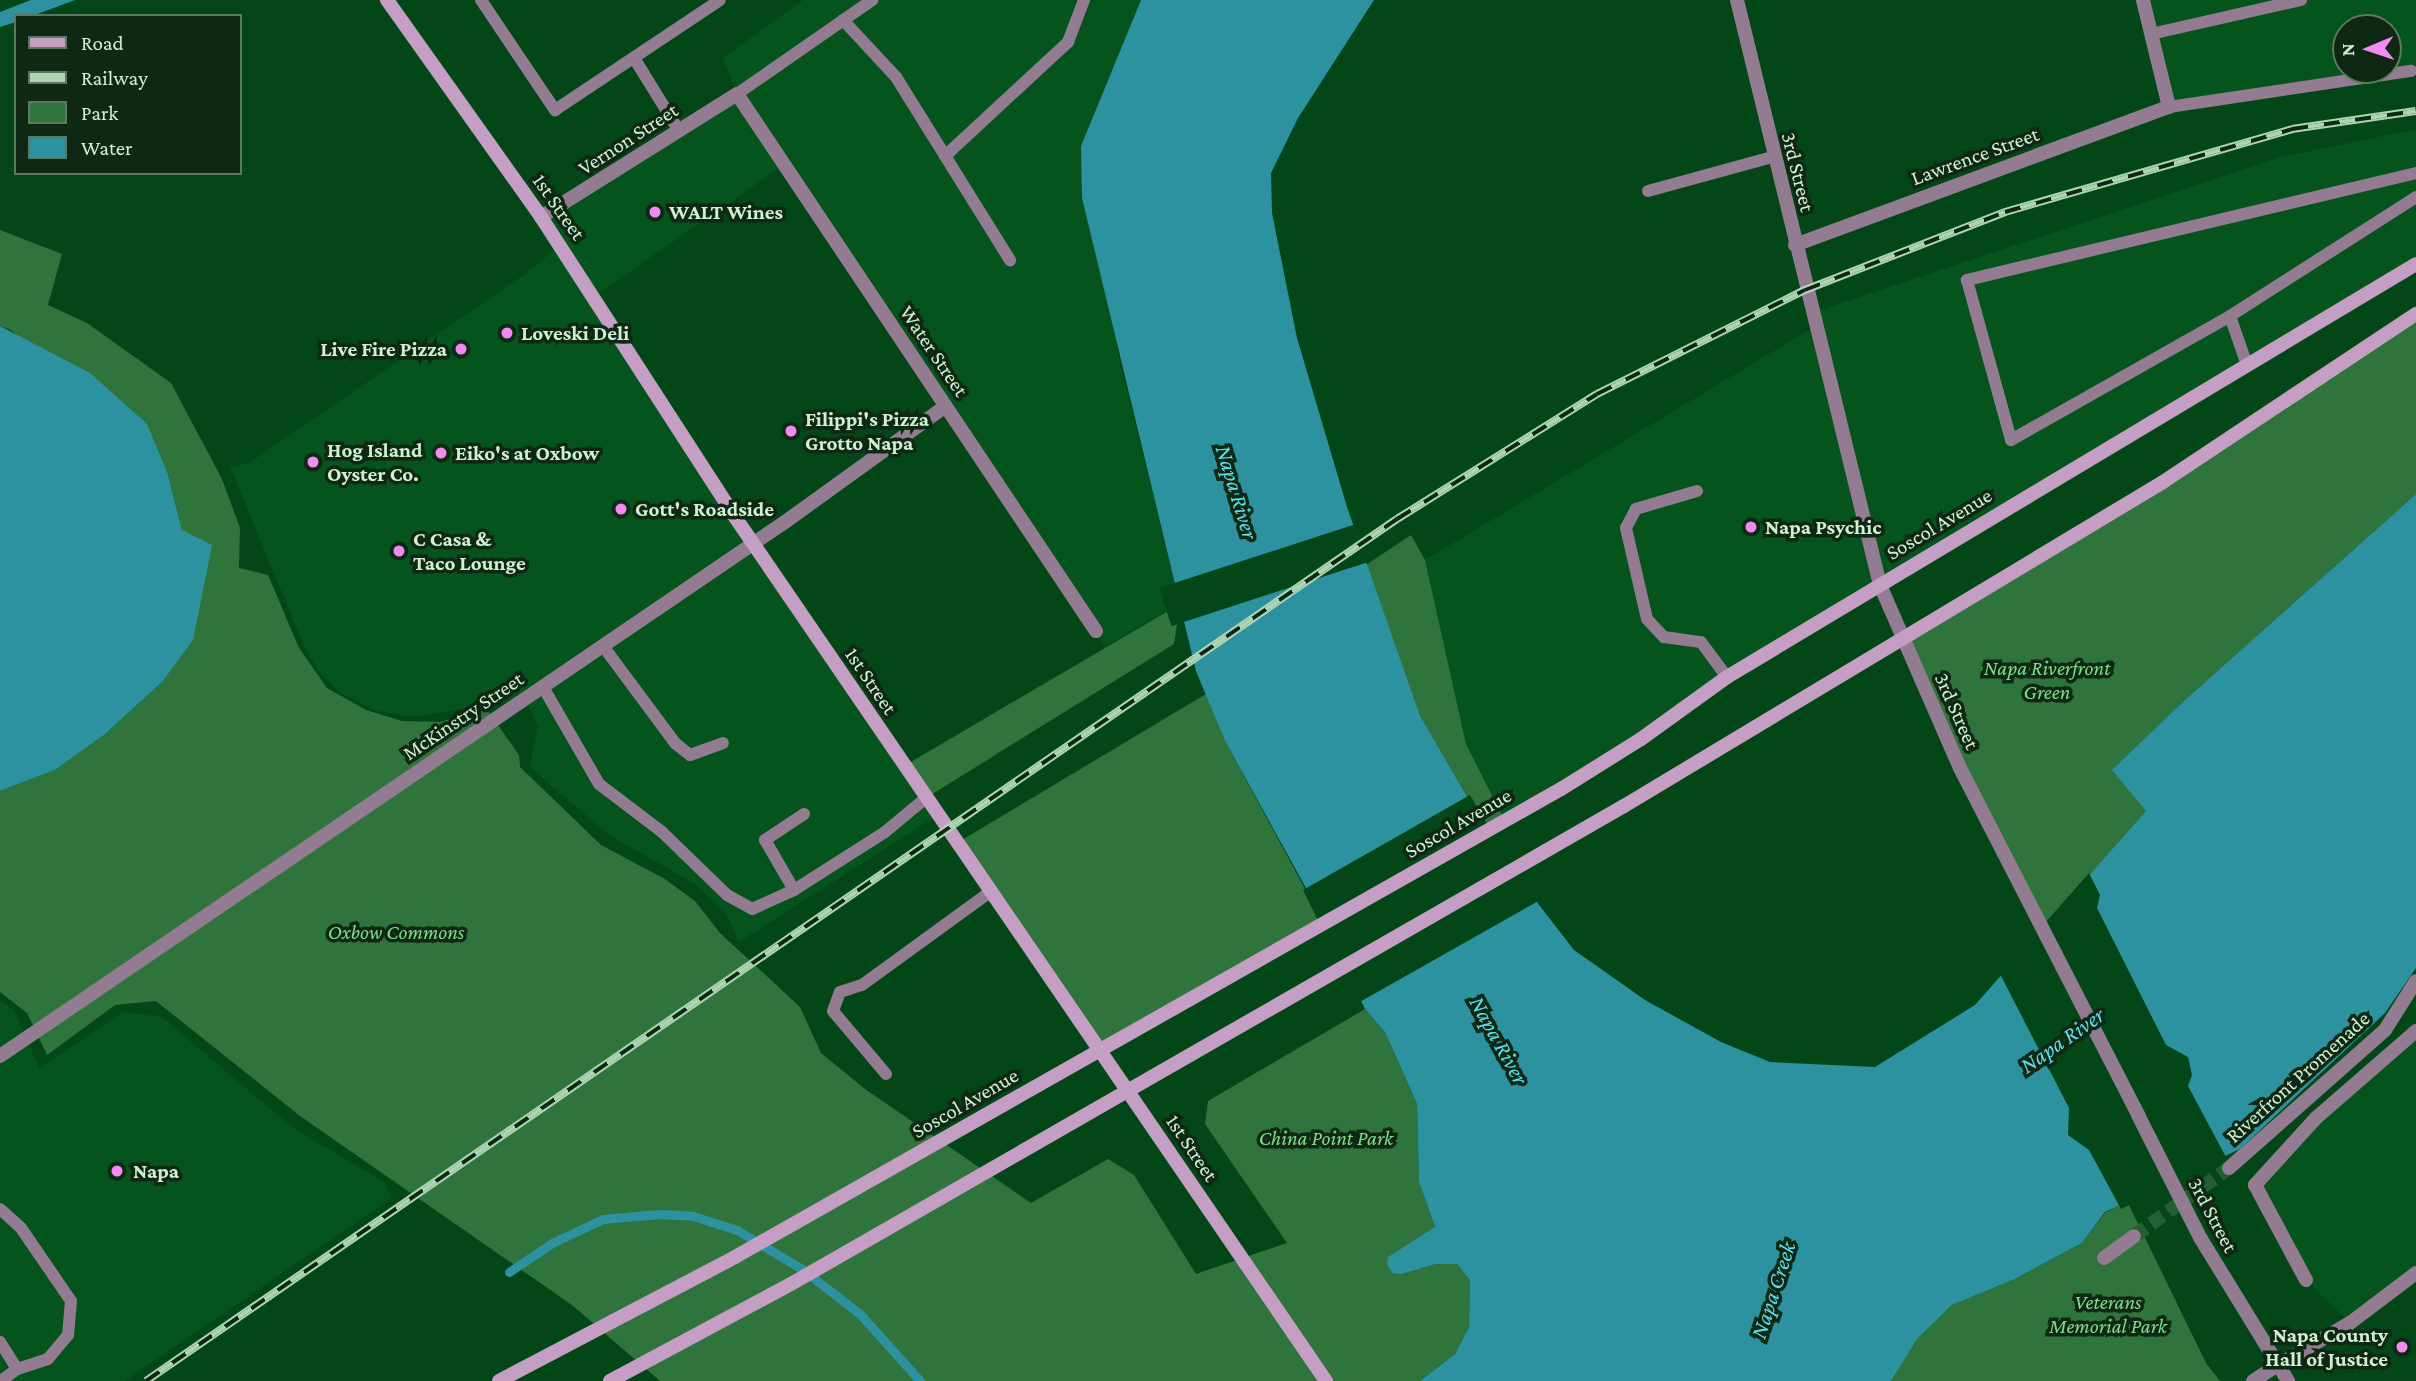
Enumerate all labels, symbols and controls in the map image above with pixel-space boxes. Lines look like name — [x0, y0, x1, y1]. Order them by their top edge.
legend — [14, 14, 242, 175]
north arrow — [2332, 14, 2402, 84]
text: Road — [81, 31, 124, 55]
text: N — [2337, 43, 2358, 57]
text: Railway — [81, 66, 148, 90]
street label: Vernon Street — [573, 97, 683, 181]
text: Park — [81, 101, 118, 125]
street label: Lawrence Street — [1908, 121, 2042, 191]
street label: 3rd Street — [1776, 130, 1820, 214]
text: Water — [81, 136, 133, 160]
street label: 1st Street — [527, 169, 591, 245]
place label: WALT Wines — [669, 199, 783, 225]
marker: WALT Wines — [647, 204, 663, 220]
street label: Water Street — [894, 301, 974, 401]
place label: Loveski Deli — [521, 320, 629, 346]
marker: Loveski Deli — [499, 325, 515, 341]
place label: Live Fire Pizza — [320, 336, 447, 362]
marker: Live Fire Pizza — [453, 341, 469, 357]
place label: Filippi's Pizza Grotto Napa — [805, 406, 929, 456]
marker: Filippi's Pizza Grotto Napa — [783, 423, 799, 439]
place label: Hog Island Oyster Co. — [327, 437, 423, 487]
place label: Eiko's at Oxbow — [455, 440, 599, 466]
water label: Napa River — [1210, 442, 1264, 542]
marker: Eiko's at Oxbow — [433, 445, 449, 461]
marker: Hog Island Oyster Co. — [305, 454, 321, 470]
street label: Soscol Avenue — [1882, 483, 1996, 565]
place label: Gott's Roadside — [635, 496, 774, 522]
marker: Gott's Roadside — [613, 501, 629, 517]
place label: Napa Psychic — [1765, 514, 1882, 540]
marker: Napa Psychic — [1743, 519, 1759, 535]
place label: C Casa & Taco Lounge — [413, 526, 526, 576]
marker: C Casa & Taco Lounge — [391, 543, 407, 559]
street label: 1st Street — [839, 643, 903, 719]
park label: Napa Riverfront Green — [1984, 655, 2110, 705]
street label: McKinstry Street — [398, 666, 528, 766]
street label: 3rd Street — [1929, 669, 1985, 753]
street label: Soscol Avenue — [1400, 782, 1516, 864]
park label: Oxbow Commons — [328, 919, 464, 945]
water label: Napa River — [1463, 991, 1535, 1089]
water label: Napa River — [2014, 1001, 2110, 1079]
street label: Riverfront Promenade — [2221, 1006, 2375, 1148]
street label: Soscol Avenue — [907, 1062, 1023, 1144]
street label: 1st Street — [1160, 1110, 1224, 1186]
park label: China Point Park — [1259, 1125, 1393, 1151]
place label: Napa — [133, 1158, 179, 1184]
marker: Napa — [107, 1161, 127, 1181]
street label: 3rd Street — [2183, 1173, 2243, 1257]
water label: Napa Creek — [1744, 1238, 1802, 1342]
park label: Veterans Memorial Park — [2049, 1289, 2167, 1339]
place label: Napa County Hall of Justice — [2265, 1322, 2388, 1372]
marker: Napa County Hall of Justice — [2394, 1339, 2410, 1355]

